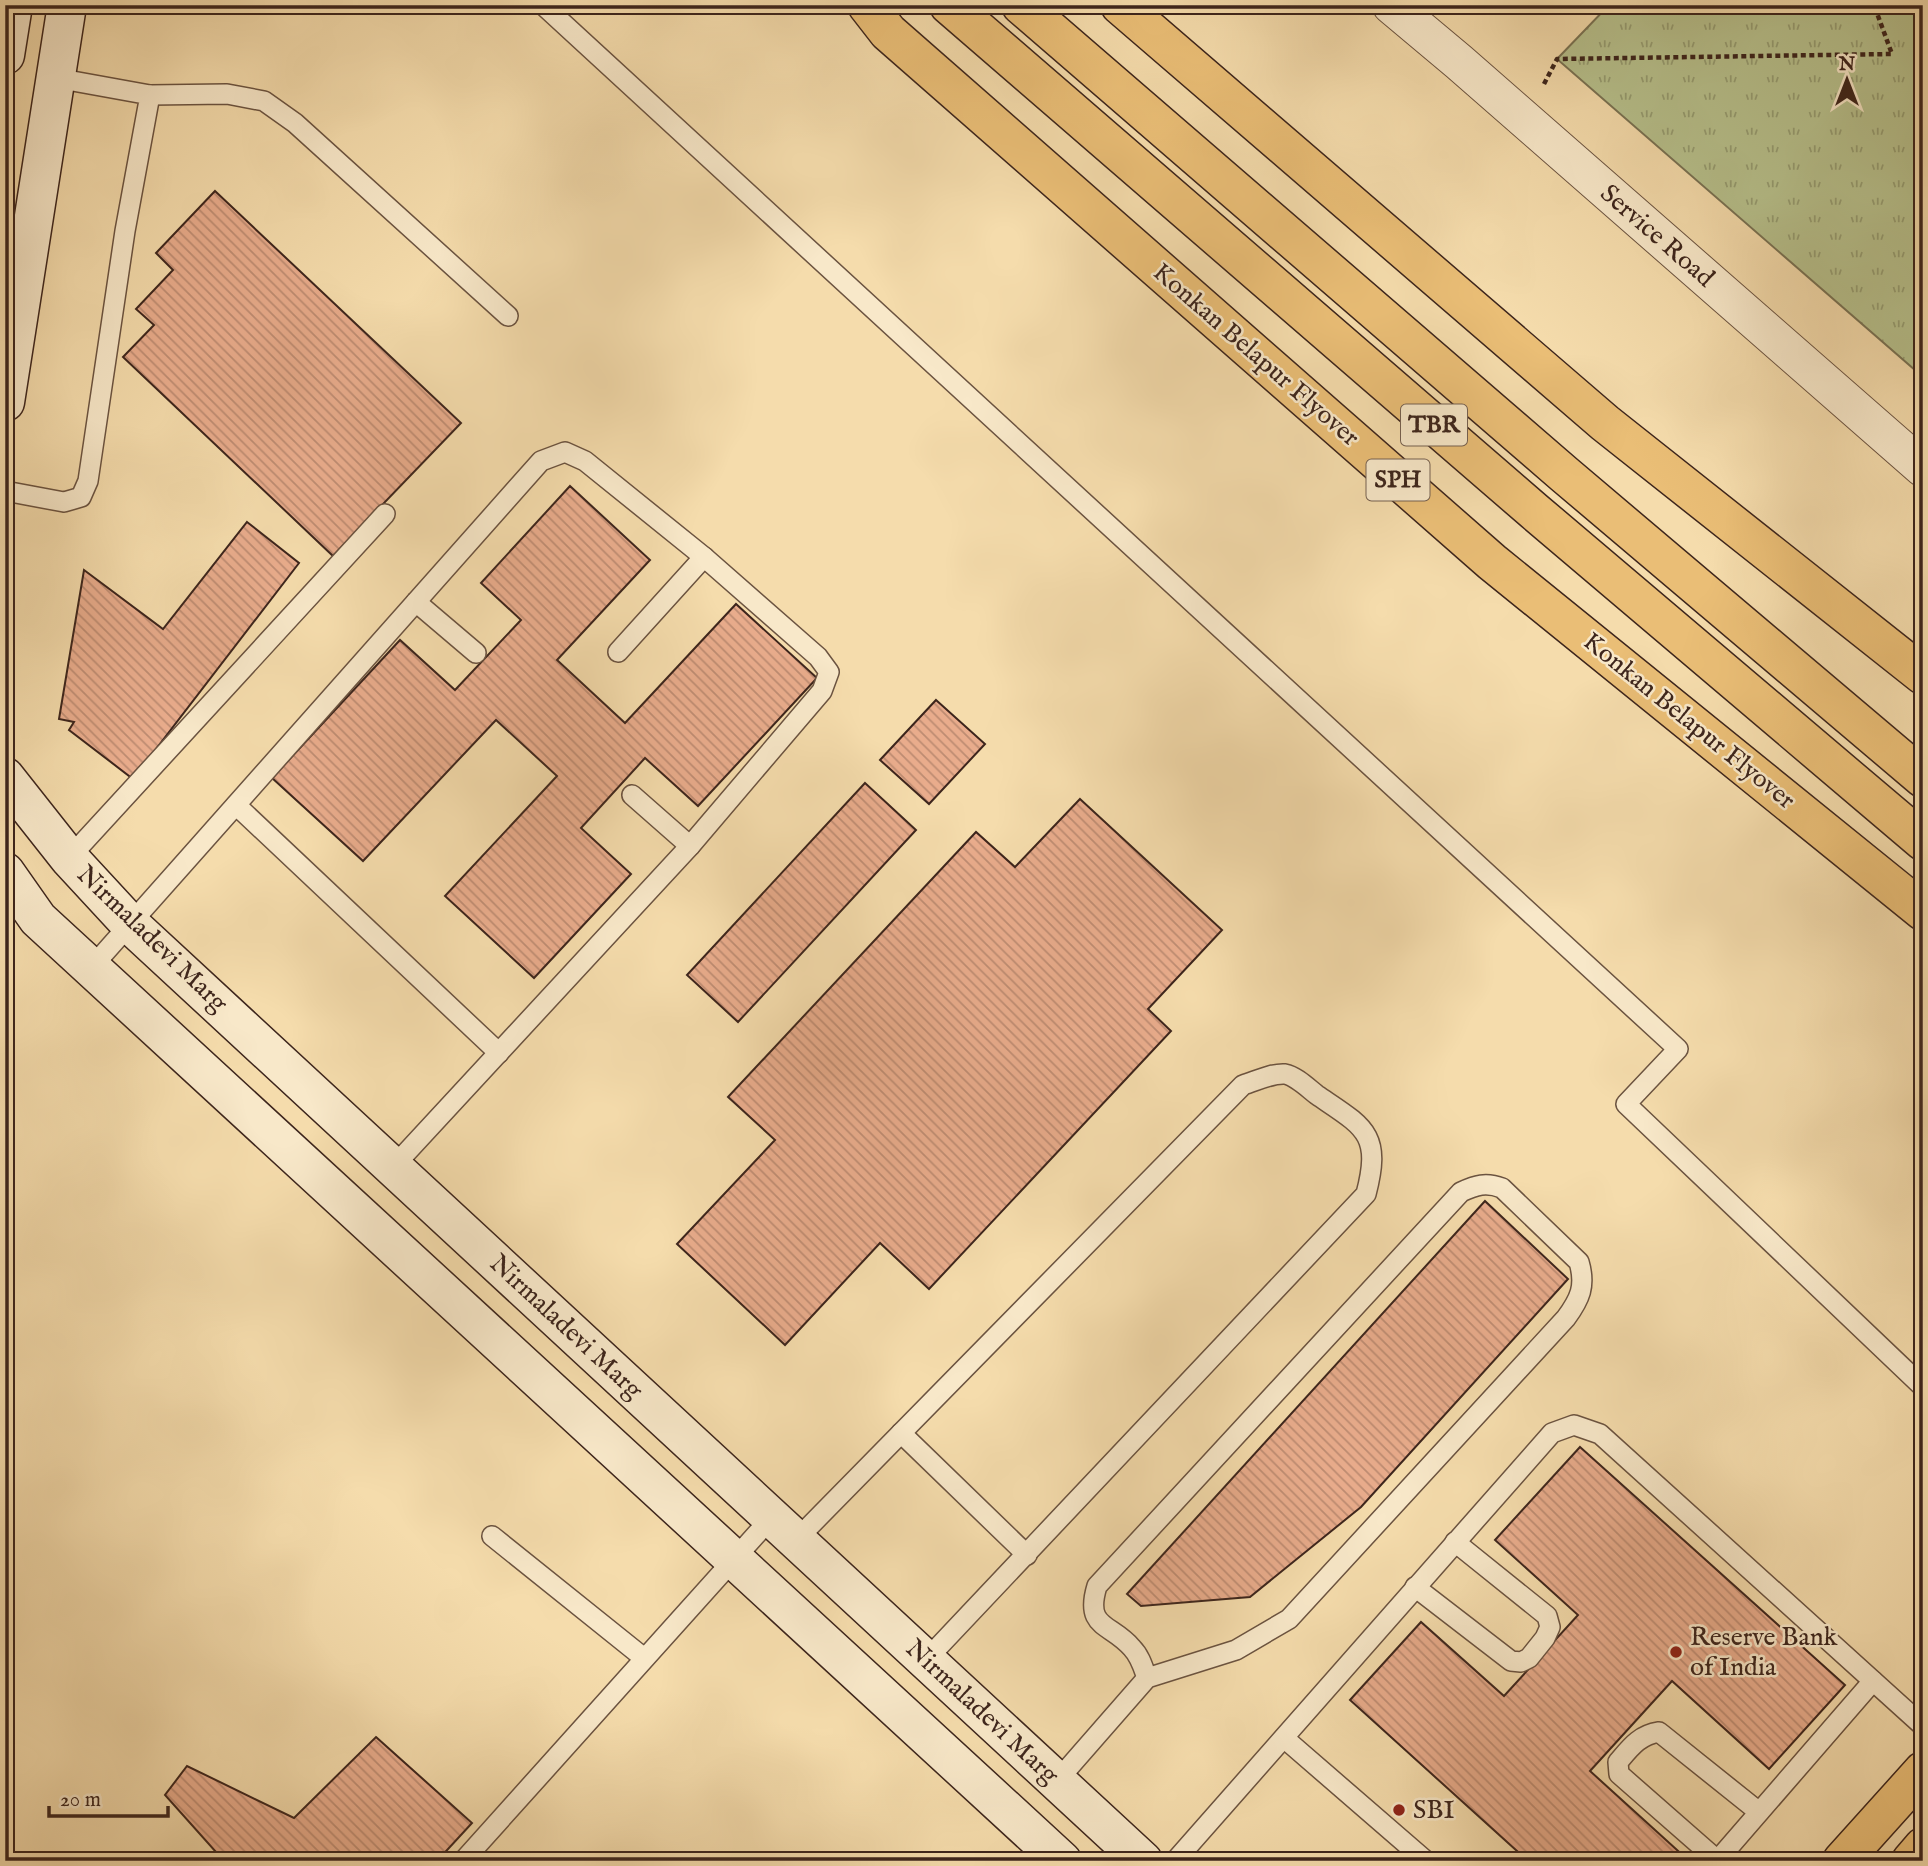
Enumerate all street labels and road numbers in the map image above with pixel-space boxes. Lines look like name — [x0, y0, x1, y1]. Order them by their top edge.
street label: Service Road — [1593, 177, 1721, 295]
street label: Konkan Belapur Flyover — [1146, 256, 1367, 454]
road number: TBR — [1401, 404, 1467, 446]
road number: SPH — [1366, 460, 1430, 500]
street label: Konkan Belapur Flyover — [1576, 625, 1802, 817]
street label: Nirmaladevi Marg — [69, 858, 235, 1020]
street label: Nirmaladevi Marg — [482, 1247, 650, 1407]
street label: Nirmaladevi Marg — [898, 1632, 1066, 1792]

